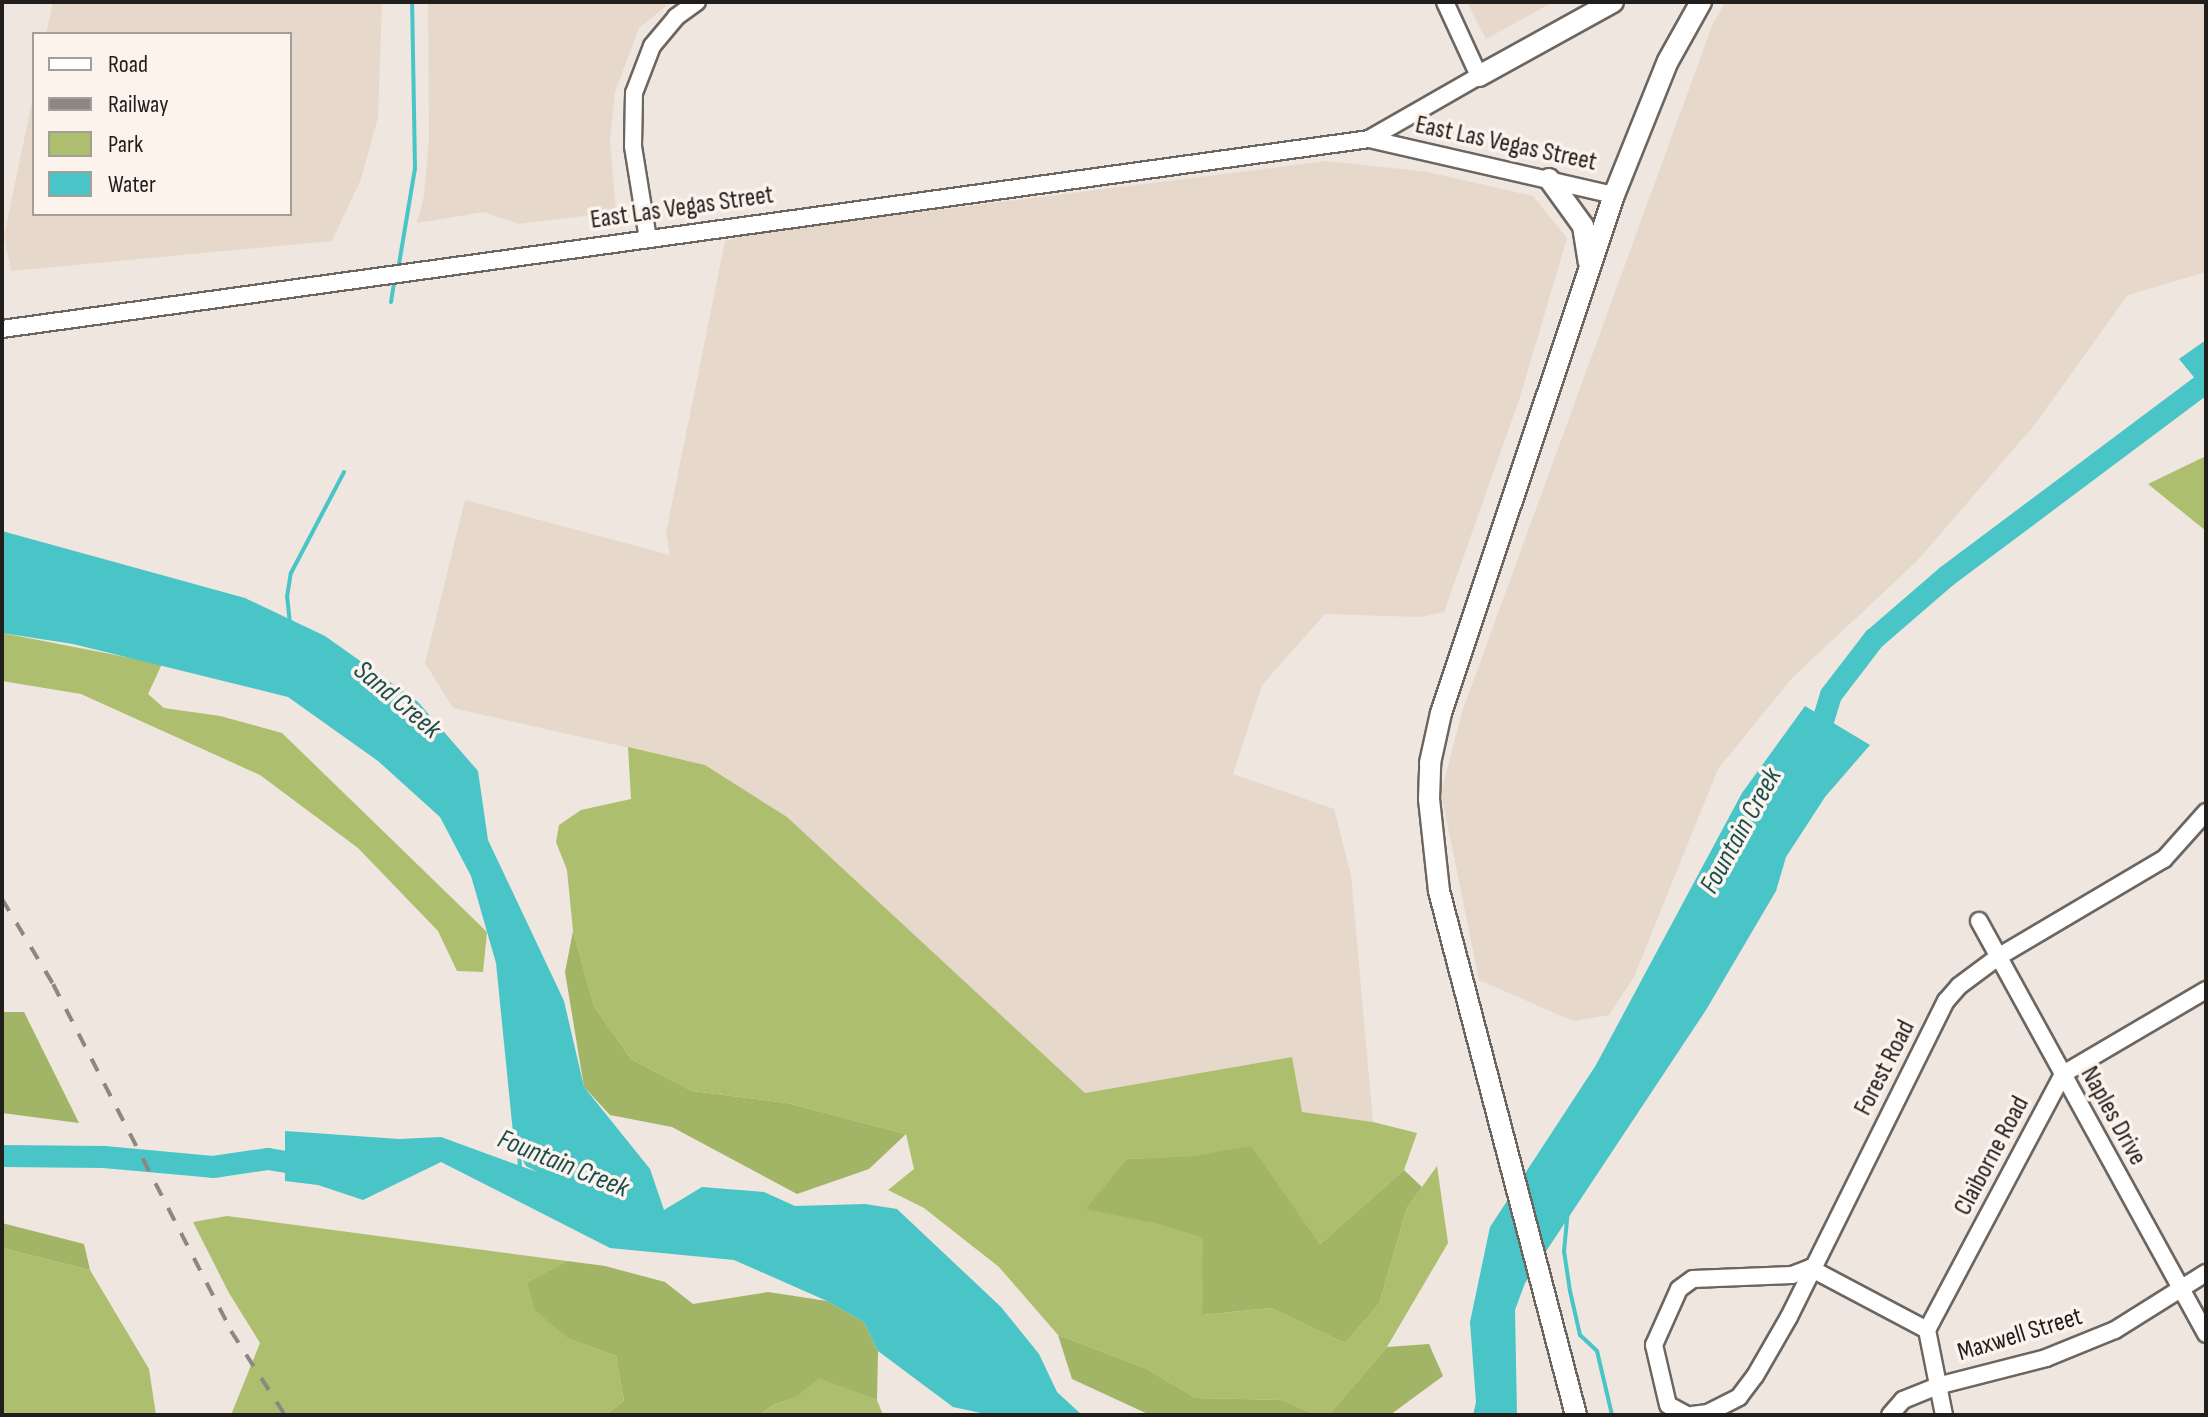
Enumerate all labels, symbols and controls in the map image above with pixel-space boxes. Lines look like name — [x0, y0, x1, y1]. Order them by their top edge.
legend — [32, 32, 292, 216]
text: Road — [108, 50, 148, 79]
text: Railway — [108, 90, 168, 119]
street label: East Las Vegas Street — [1412, 110, 1600, 178]
text: Park — [108, 130, 143, 159]
text: Water — [108, 170, 156, 199]
street label: East Las Vegas Street — [588, 180, 776, 236]
water label: Sand Creek — [347, 654, 447, 746]
water label: Fountain Creek — [1693, 762, 1789, 900]
street label: Forest Road — [1848, 1015, 1922, 1121]
street label: Naples Drive — [2073, 1061, 2153, 1171]
street label: Claiborne Road — [1948, 1091, 2036, 1221]
water label: Fountain Creek — [493, 1123, 633, 1205]
street label: Maxwell Street — [1954, 1301, 2086, 1369]

